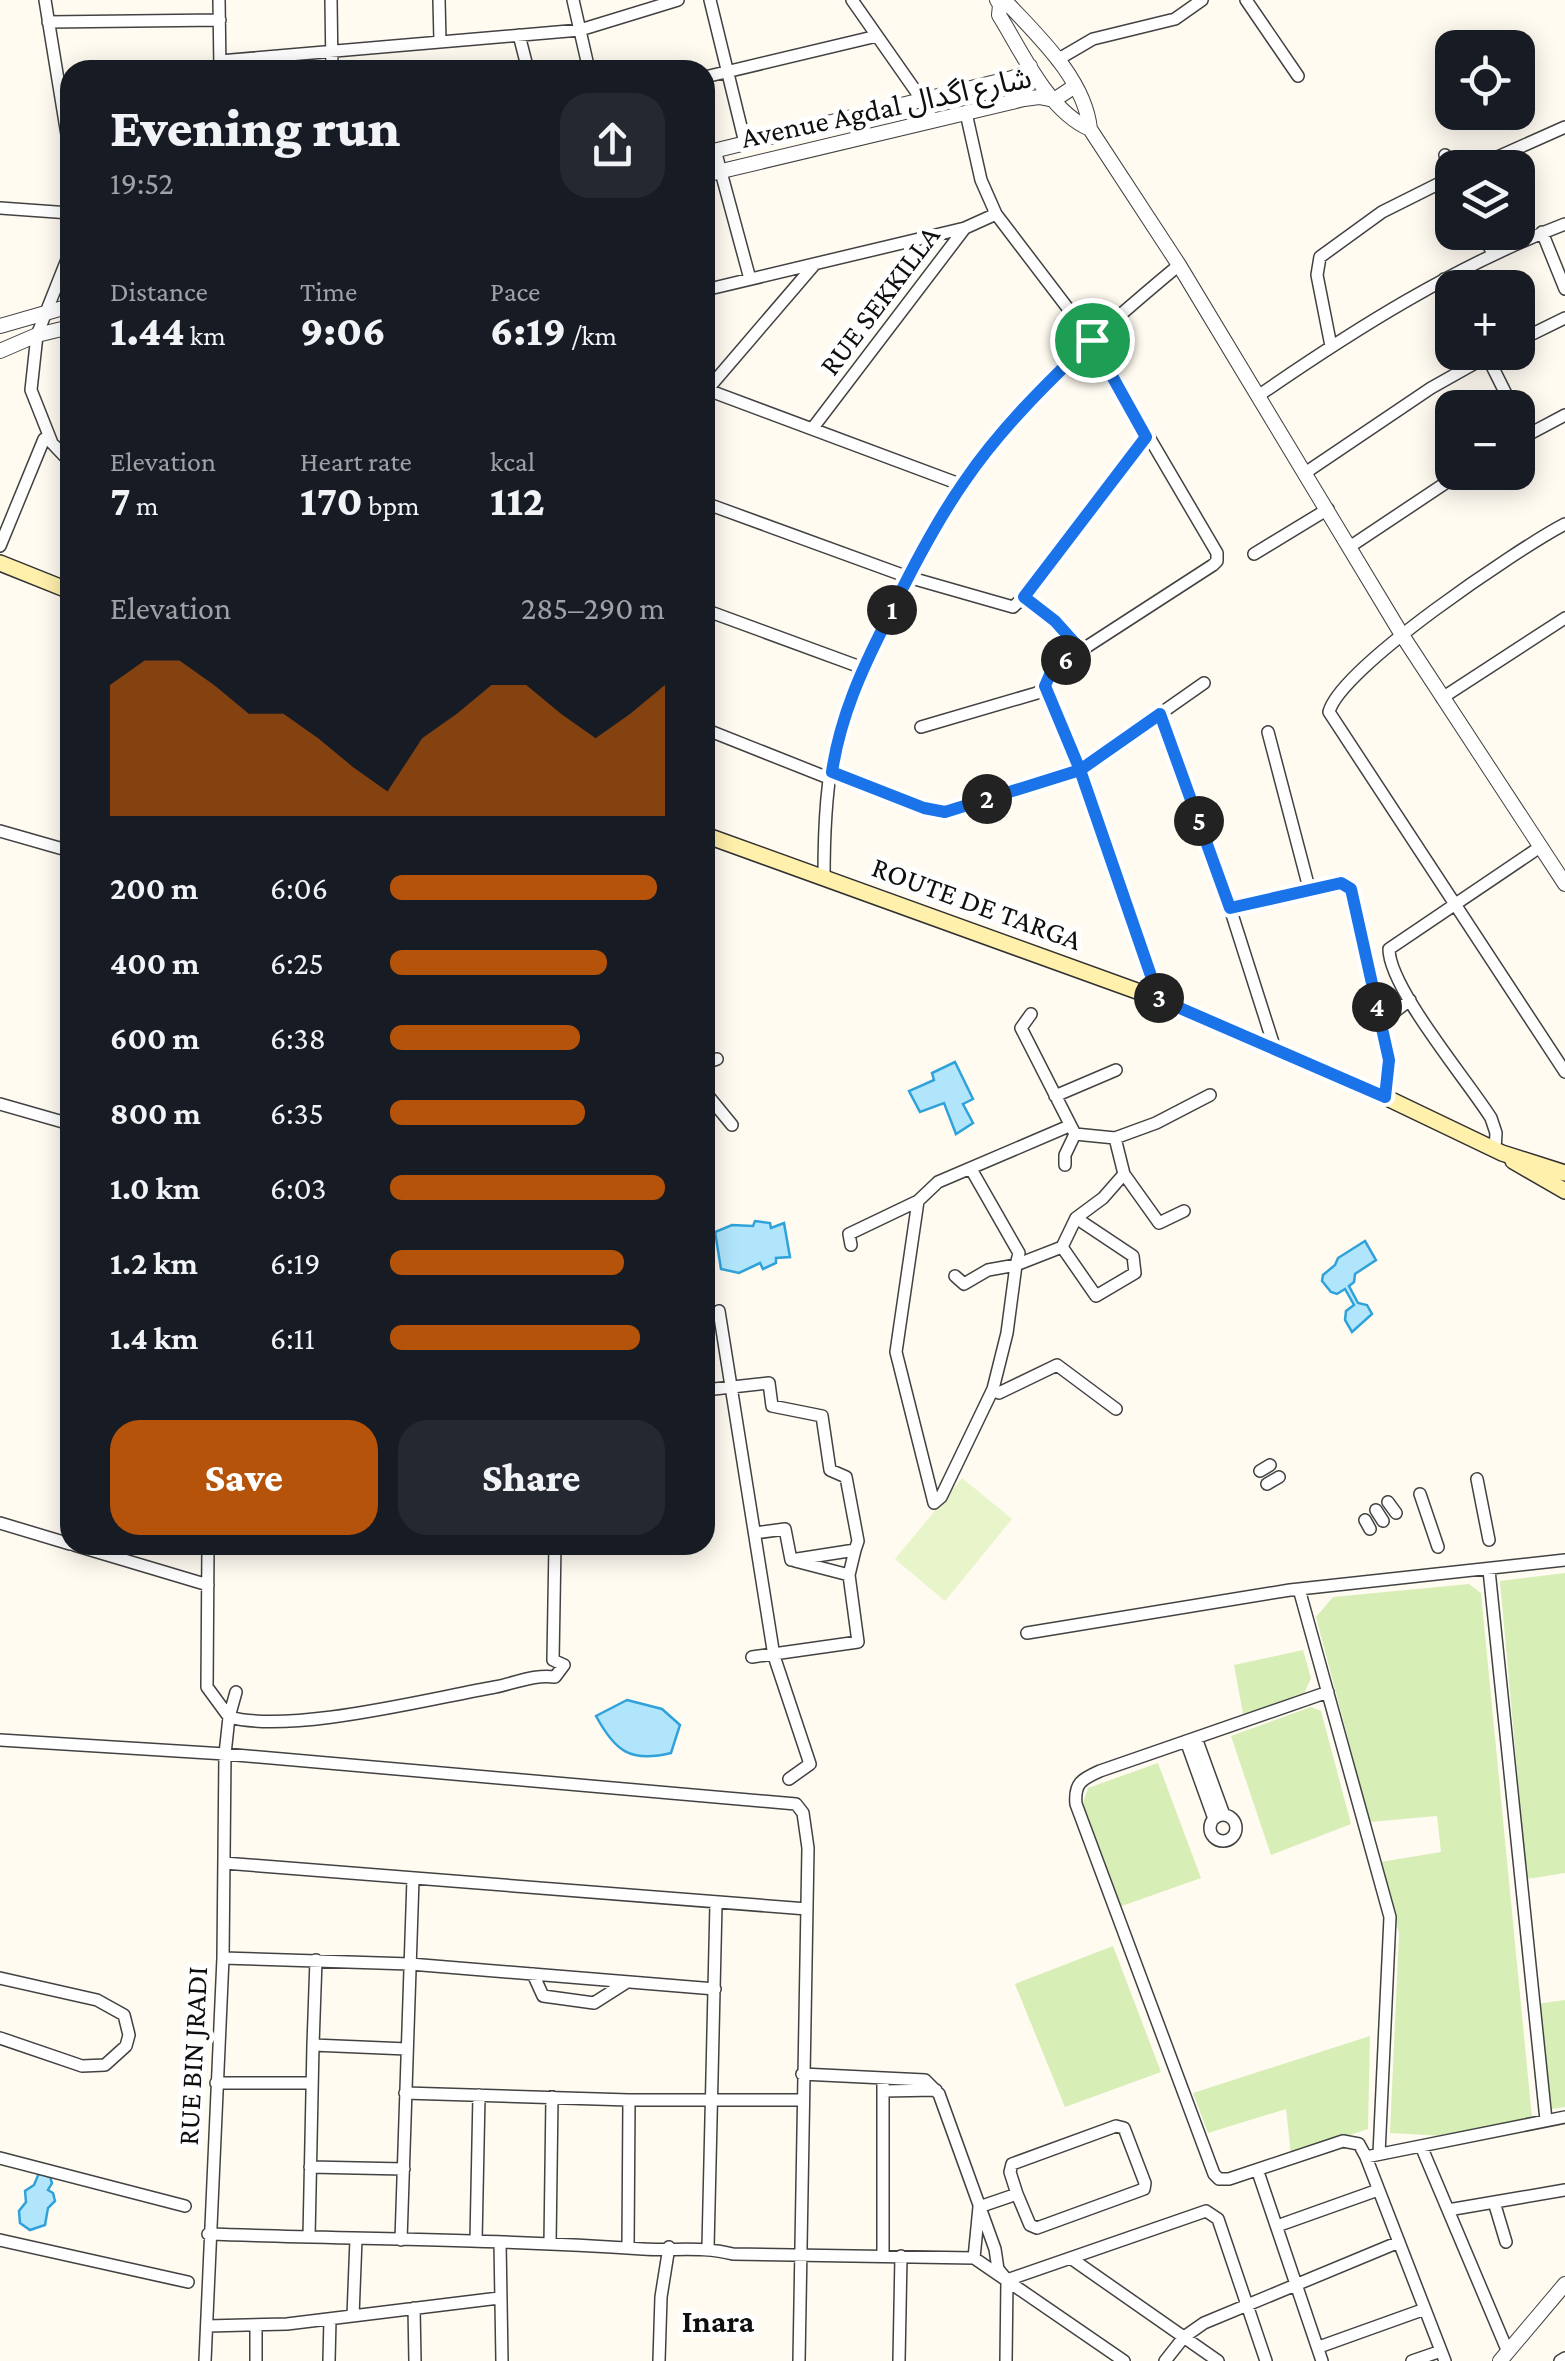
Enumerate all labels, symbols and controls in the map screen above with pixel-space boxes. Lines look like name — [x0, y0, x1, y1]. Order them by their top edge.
map controls — [1435, 30, 1535, 490]
button: locate — [1435, 30, 1535, 130]
street label: Avenue Agdal شارع اگدال — [738, 60, 1035, 160]
button: share — [560, 93, 665, 198]
text: Evening run — [110, 97, 400, 158]
button: layers — [1435, 150, 1535, 250]
text: 19:52 — [110, 165, 174, 201]
street label: RUE SEKKILLA — [812, 218, 946, 381]
button: + — [1435, 270, 1535, 370]
text: Distance — [110, 276, 208, 307]
text: Time — [300, 276, 357, 307]
text: Pace — [490, 276, 540, 307]
pin — [1050, 298, 1135, 383]
text: 1.44 — [110, 307, 185, 354]
text: 9:06 — [300, 307, 386, 354]
text: 6:19 — [490, 307, 566, 354]
icon: arrive — [1065, 313, 1120, 368]
text: km — [185, 320, 226, 351]
text: /km — [566, 320, 617, 351]
button: − — [1435, 390, 1535, 490]
text: Elevation — [110, 446, 216, 477]
text: Heart rate — [300, 446, 412, 477]
text: kcal — [490, 446, 535, 477]
text: 7 — [110, 477, 131, 524]
text: 170 — [300, 477, 363, 524]
text: 112 — [490, 477, 545, 524]
text: m — [131, 490, 159, 521]
text: bpm — [363, 490, 420, 521]
pin: 1 — [867, 585, 917, 635]
text: Elevation — [110, 590, 231, 626]
text: 285–290 m — [521, 590, 665, 626]
text: 1 — [887, 594, 897, 625]
pin: 6 — [1041, 635, 1091, 685]
text: 6 — [1058, 644, 1074, 675]
pin: 2 — [962, 774, 1012, 824]
text: 2 — [980, 783, 994, 814]
pin: 5 — [1174, 796, 1224, 846]
text: 5 — [1192, 805, 1206, 836]
street label: ROUTE DE TARGA — [868, 850, 1087, 957]
text: 200 m — [110, 870, 198, 906]
text: 6:06 — [270, 870, 328, 906]
text: 400 m — [110, 945, 199, 981]
text: 6:25 — [270, 945, 324, 981]
pin: 3 — [1134, 973, 1184, 1023]
text: 3 — [1152, 982, 1166, 1013]
pin: 4 — [1352, 982, 1402, 1032]
text: 4 — [1369, 991, 1385, 1022]
text: 600 m — [110, 1020, 200, 1056]
text: 6:38 — [270, 1020, 326, 1056]
text: 800 m — [110, 1095, 201, 1131]
text: 6:35 — [270, 1095, 324, 1131]
text: 1.0 km — [110, 1170, 200, 1206]
text: 6:03 — [270, 1170, 327, 1206]
text: 1.2 km — [110, 1245, 198, 1281]
text: 6:19 — [270, 1245, 320, 1281]
text: 1.4 km — [110, 1320, 198, 1356]
text: 6:11 — [270, 1320, 315, 1356]
button: Save — [110, 1420, 378, 1535]
button: Share — [398, 1420, 665, 1535]
street label: RUE BIN JRADI — [171, 1966, 213, 2146]
district label: Inara — [682, 2303, 755, 2339]

